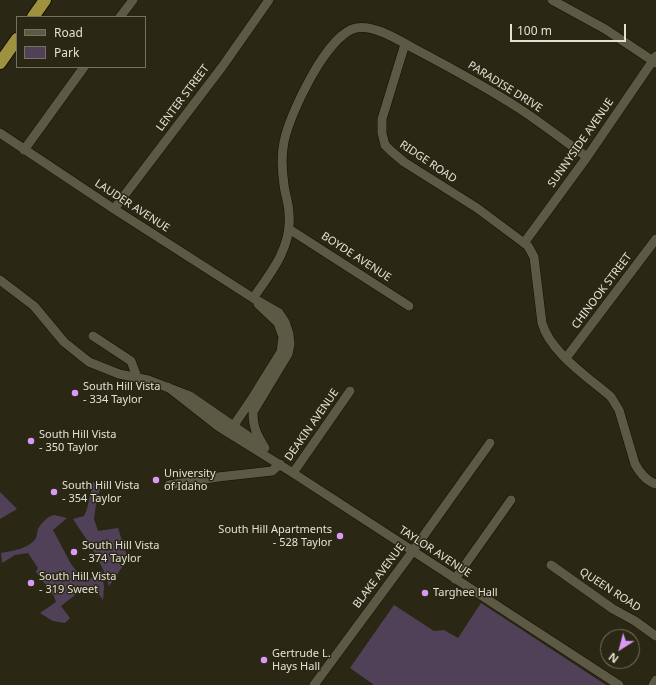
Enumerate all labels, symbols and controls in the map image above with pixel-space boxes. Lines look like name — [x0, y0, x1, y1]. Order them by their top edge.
legend — [16, 16, 146, 68]
scale bar — [512, 16, 628, 42]
text: 100 m — [517, 22, 552, 39]
text: Road — [54, 24, 83, 41]
text: Park — [54, 44, 79, 61]
street label: PARADISE DRIVE — [465, 59, 545, 115]
street label: LENTER STREET — [154, 62, 212, 134]
street label: SUNNYSIDE AVENUE — [545, 96, 617, 190]
street label: RIDGE ROAD — [397, 138, 459, 186]
street label: LAUDER AVENUE — [92, 177, 172, 235]
street label: BOYDE AVENUE — [319, 229, 393, 285]
street label: CHINOOK STREET — [569, 251, 635, 331]
place label: South Hill Vista - 334 Taylor — [83, 380, 160, 406]
street label: DEAKIN AVENUE — [282, 387, 342, 463]
marker: South Hill Vista - 334 Taylor — [70, 388, 80, 398]
place label: South Hill Vista - 350 Taylor — [39, 428, 116, 454]
marker: South Hill Vista - 350 Taylor — [26, 436, 36, 446]
place label: University of Idaho — [164, 467, 216, 493]
marker: University of Idaho — [151, 475, 161, 485]
place label: South Hill Vista - 354 Taylor — [62, 479, 139, 505]
marker: South Hill Vista - 354 Taylor — [49, 487, 59, 497]
place label: South Hill Apartments - 528 Taylor — [218, 523, 332, 549]
street label: TAYLOR AVENUE — [396, 524, 474, 580]
marker: South Hill Apartments - 528 Taylor — [335, 531, 345, 541]
place label: South Hill Vista - 374 Taylor — [82, 539, 159, 565]
street label: BLAKE AVENUE — [350, 541, 408, 611]
marker: South Hill Vista - 374 Taylor — [69, 547, 79, 557]
street label: QUEEN ROAD — [577, 565, 643, 615]
place label: South Hill Vista - 319 Sweet — [39, 570, 116, 596]
marker: South Hill Vista - 319 Sweet — [26, 578, 36, 588]
place label: Targhee Hall — [433, 586, 498, 600]
marker: Targhee Hall — [420, 588, 430, 598]
north arrow — [600, 629, 640, 669]
place label: Gertrude L. Hays Hall — [272, 647, 331, 673]
text: N — [605, 650, 621, 667]
marker: Gertrude L. Hays Hall — [259, 655, 269, 665]

